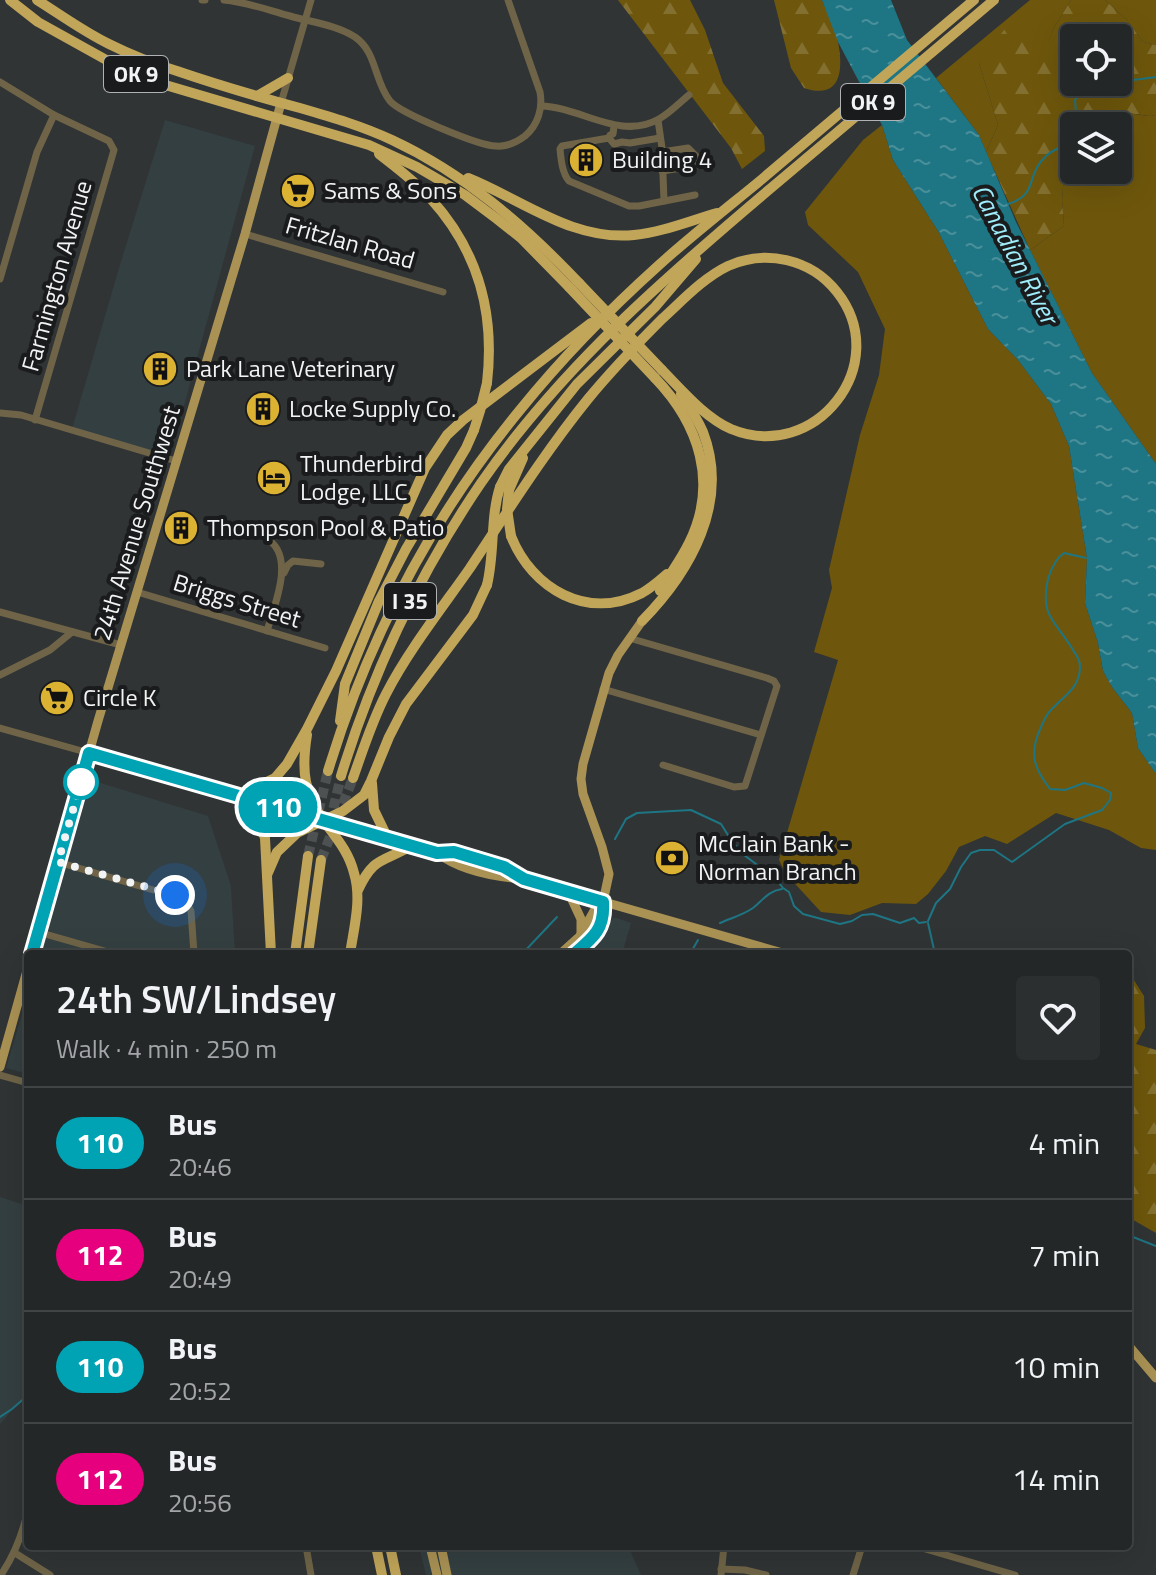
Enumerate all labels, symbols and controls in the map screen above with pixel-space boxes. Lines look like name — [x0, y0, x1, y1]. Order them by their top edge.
map controls — [1060, 24, 1132, 184]
button: locate — [1060, 24, 1132, 96]
road number: OK 9 — [104, 56, 168, 92]
road number: OK 9 — [841, 84, 905, 120]
button: layers — [1060, 112, 1132, 184]
building icon: Building 4 — [567, 141, 605, 179]
place label: Building 4 — [612, 141, 712, 177]
supermarket icon: Sams & Sons — [279, 172, 317, 210]
place label: Sams & Sons — [324, 172, 457, 208]
street label: Farmington Avenue — [12, 176, 100, 375]
water label: Canadian River — [962, 177, 1070, 333]
street label: Fritzlan Road — [282, 206, 419, 278]
building icon: Park Lane Veterinary — [141, 350, 179, 388]
place label: Park Lane Veterinary — [186, 350, 396, 386]
building icon: Locke Supply Co. — [244, 390, 282, 428]
place label: Locke Supply Co. — [289, 390, 456, 426]
street label: 24th Avenue Southwest — [83, 401, 189, 644]
place label: Thunderbird Lodge, LLC — [300, 445, 423, 509]
hotel icon: Thunderbird Lodge, LLC — [255, 459, 293, 497]
building icon: Thompson Pool & Patio — [162, 509, 200, 547]
place label: Thompson Pool & Patio — [207, 509, 444, 545]
street label: Briggs Street — [169, 564, 306, 637]
road number: I 35 — [384, 583, 436, 619]
supermarket icon: Circle K — [38, 679, 76, 717]
place label: Circle K — [83, 679, 157, 715]
unlabelled marker — [64, 765, 98, 799]
line badge: 110 — [232, 781, 324, 833]
text: 110 — [254, 785, 302, 828]
place label: McClain Bank - Norman Branch — [698, 825, 857, 889]
bank icon: McClain Bank - Norman Branch — [653, 839, 691, 877]
your location — [155, 875, 195, 915]
text: 24th SW/Lindsey — [56, 970, 336, 1028]
button: heart — [1016, 976, 1100, 1060]
text: Walk · 4 min · 250 m — [56, 1029, 277, 1068]
text: Bus — [168, 1101, 217, 1147]
text: 4 min — [1029, 1120, 1100, 1166]
text: 110 — [76, 1121, 124, 1164]
text: 20:46 — [168, 1147, 232, 1186]
text: Bus — [168, 1213, 217, 1259]
text: 7 min — [1029, 1232, 1100, 1278]
text: 112 — [76, 1233, 124, 1276]
text: 20:49 — [168, 1259, 232, 1298]
text: Bus — [168, 1325, 217, 1371]
text: 10 min — [1012, 1344, 1100, 1390]
text: 110 — [76, 1345, 124, 1388]
text: 20:52 — [168, 1371, 232, 1410]
text: Bus — [168, 1437, 217, 1483]
text: 14 min — [1012, 1456, 1100, 1502]
text: 112 — [76, 1457, 124, 1500]
text: 20:56 — [168, 1483, 232, 1522]

